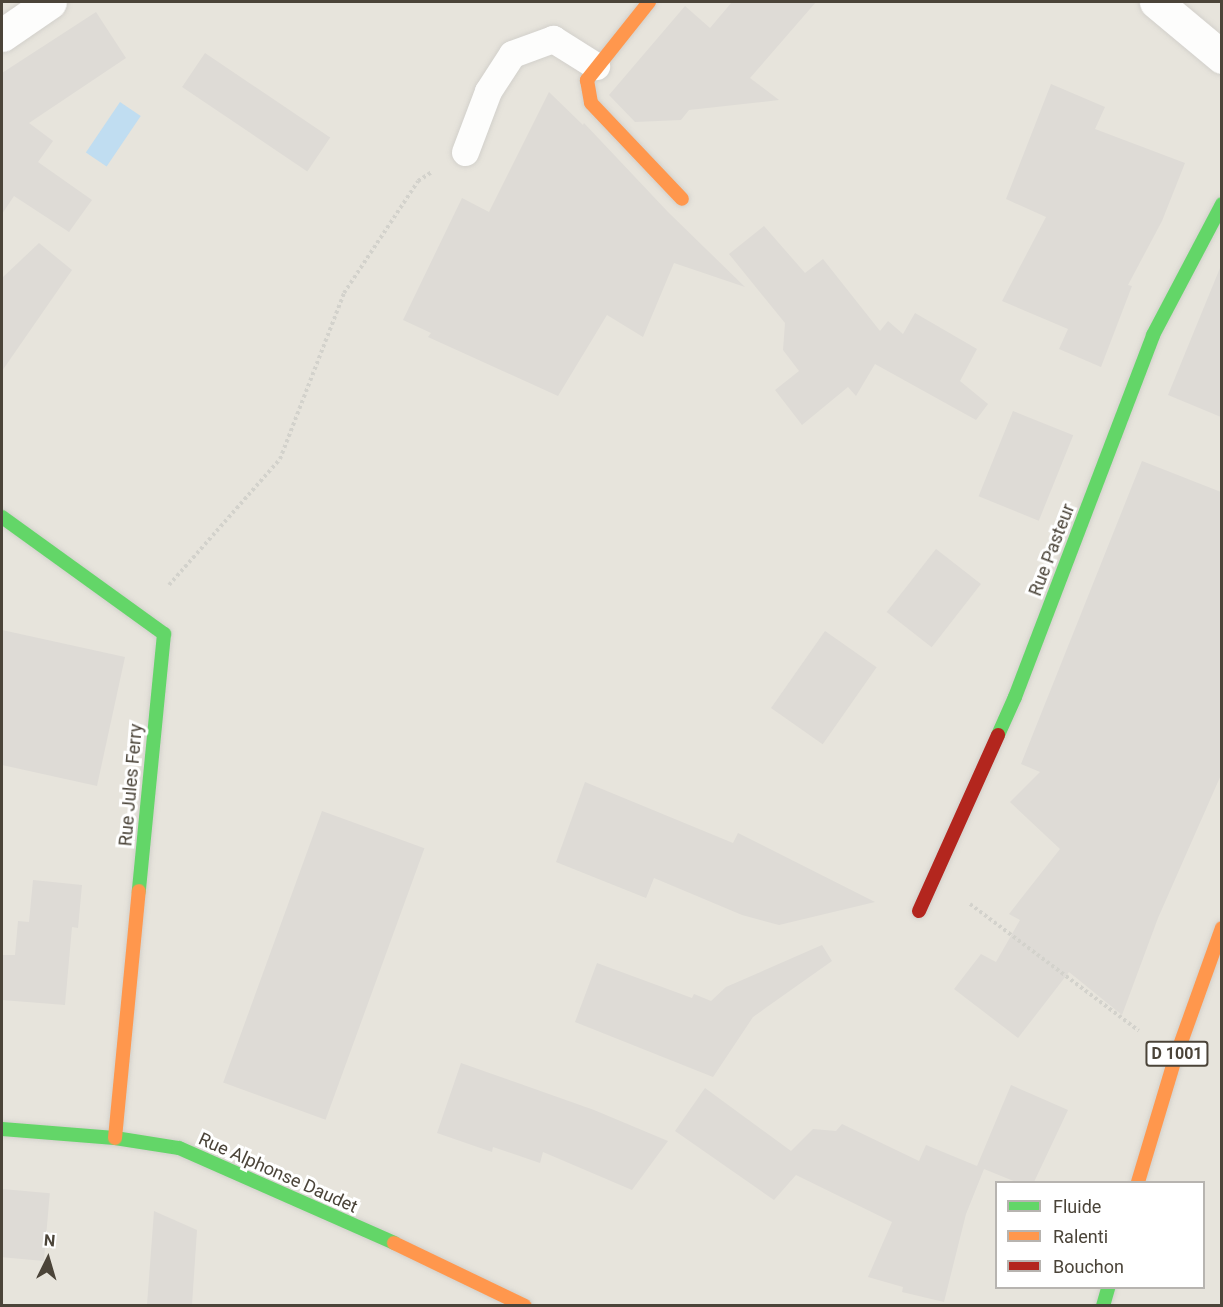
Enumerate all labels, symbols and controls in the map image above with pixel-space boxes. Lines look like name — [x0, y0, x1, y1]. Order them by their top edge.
street label: Rue Pasteur — [1025, 501, 1079, 599]
street label: Rue Jules Ferry — [115, 723, 147, 847]
road number: D 1001 — [1144, 1041, 1210, 1067]
street label: Rue Alphonse Daudet — [195, 1128, 361, 1218]
legend — [995, 1181, 1205, 1289]
text: Fluide — [1053, 1196, 1101, 1217]
text: Ralenti — [1053, 1226, 1108, 1247]
north arrow — [18, 1229, 78, 1289]
text: N — [43, 1231, 56, 1251]
text: Bouchon — [1053, 1256, 1124, 1277]

